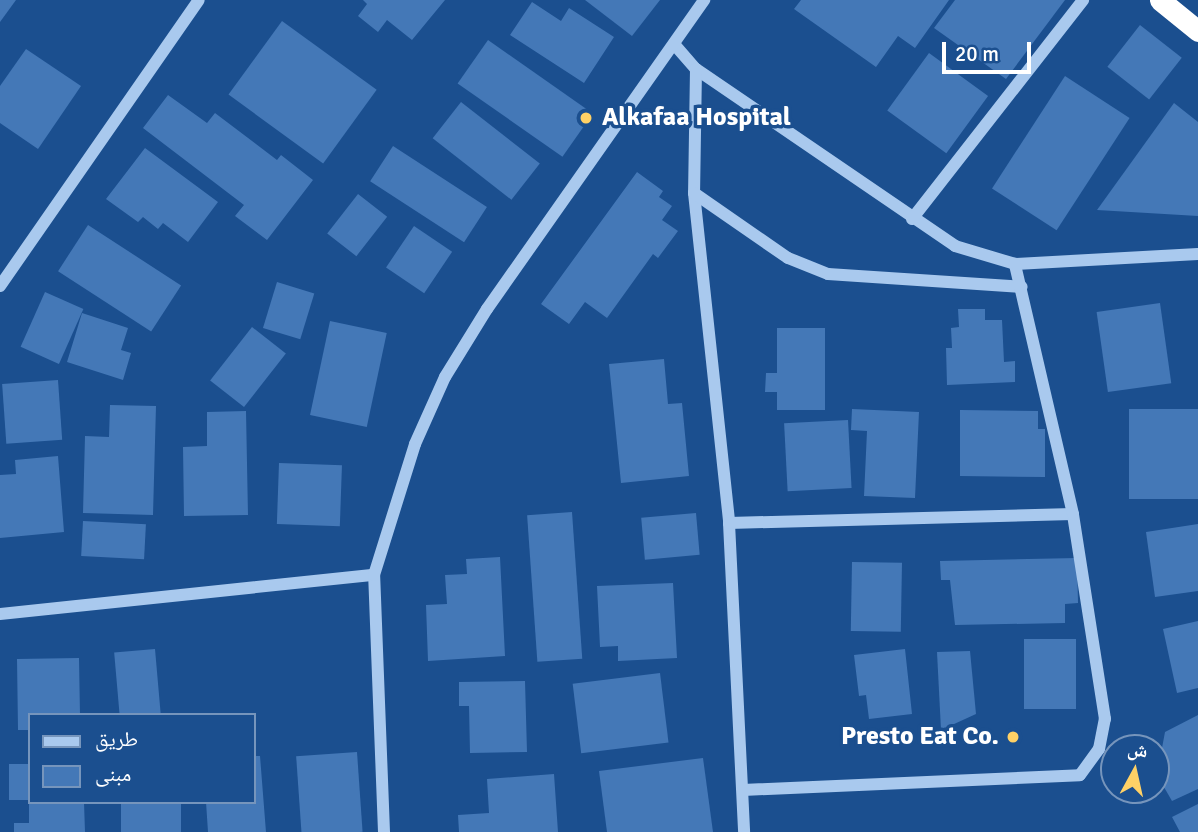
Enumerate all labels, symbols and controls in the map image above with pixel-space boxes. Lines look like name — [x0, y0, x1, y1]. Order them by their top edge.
scale bar — [946, 28, 1035, 72]
text: 20 m — [955, 41, 999, 67]
place label: Alkafaa Hospital — [602, 102, 791, 134]
marker: Alkafaa Hospital — [576, 108, 596, 128]
legend — [28, 713, 256, 804]
place label: Presto Eat Co. — [841, 721, 999, 753]
text: طريق — [95, 726, 138, 752]
marker: Presto Eat Co. — [1005, 729, 1021, 745]
north arrow — [1100, 734, 1170, 804]
text: ش — [1126, 737, 1149, 763]
text: مبنى — [95, 761, 131, 787]

